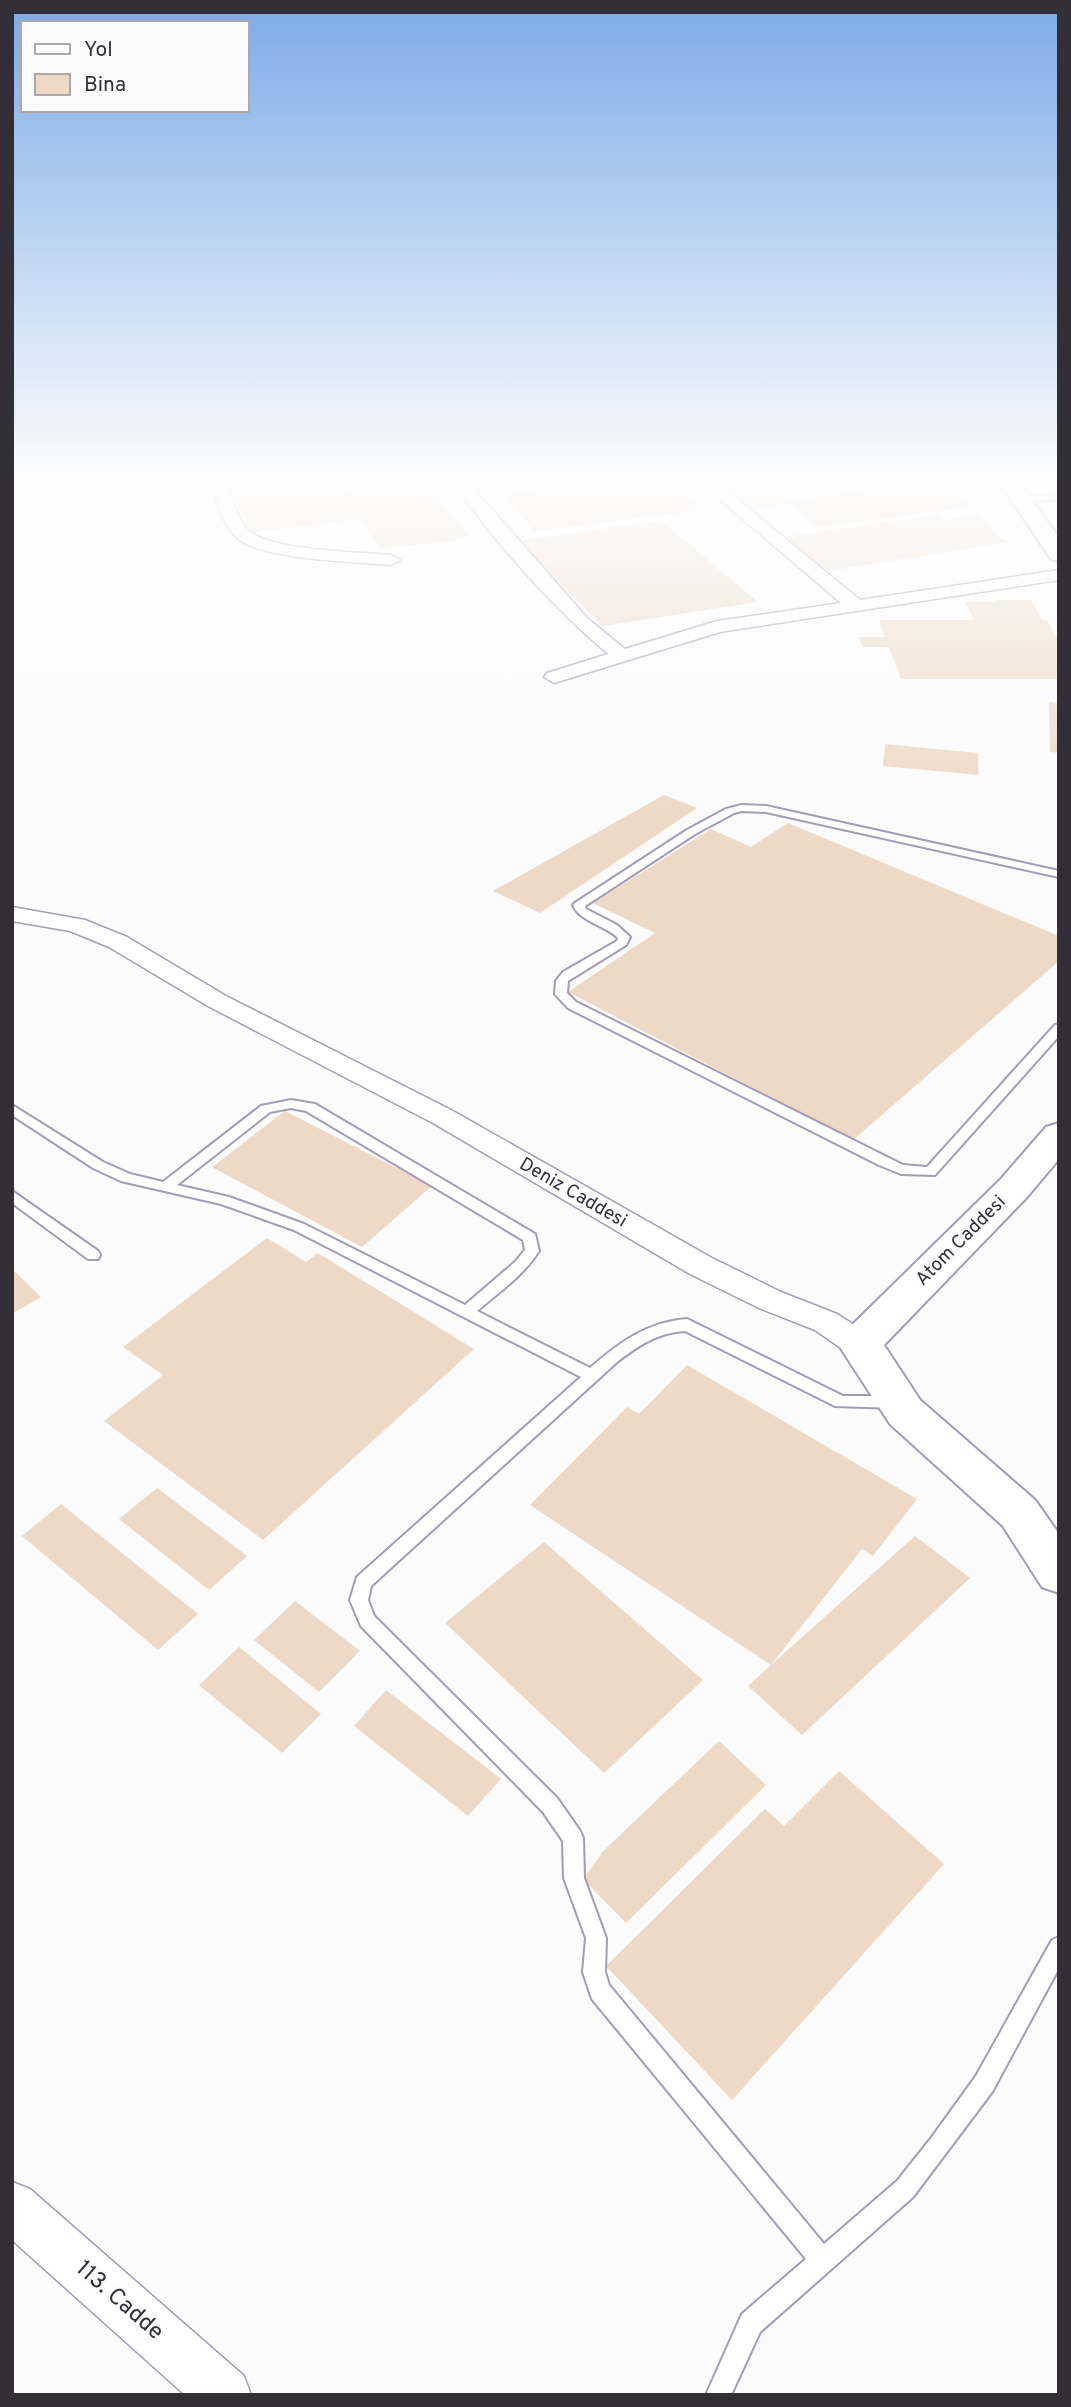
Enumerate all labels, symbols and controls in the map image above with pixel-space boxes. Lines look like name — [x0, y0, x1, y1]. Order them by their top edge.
legend — [21, 21, 248, 112]
text: Yol — [84, 37, 113, 64]
text: Bina — [84, 72, 126, 99]
street label: Deniz Caddesi — [515, 1152, 631, 1234]
street label: Atom Caddesi — [911, 1191, 1011, 1291]
street label: 113. Cadde — [69, 2255, 169, 2347]

